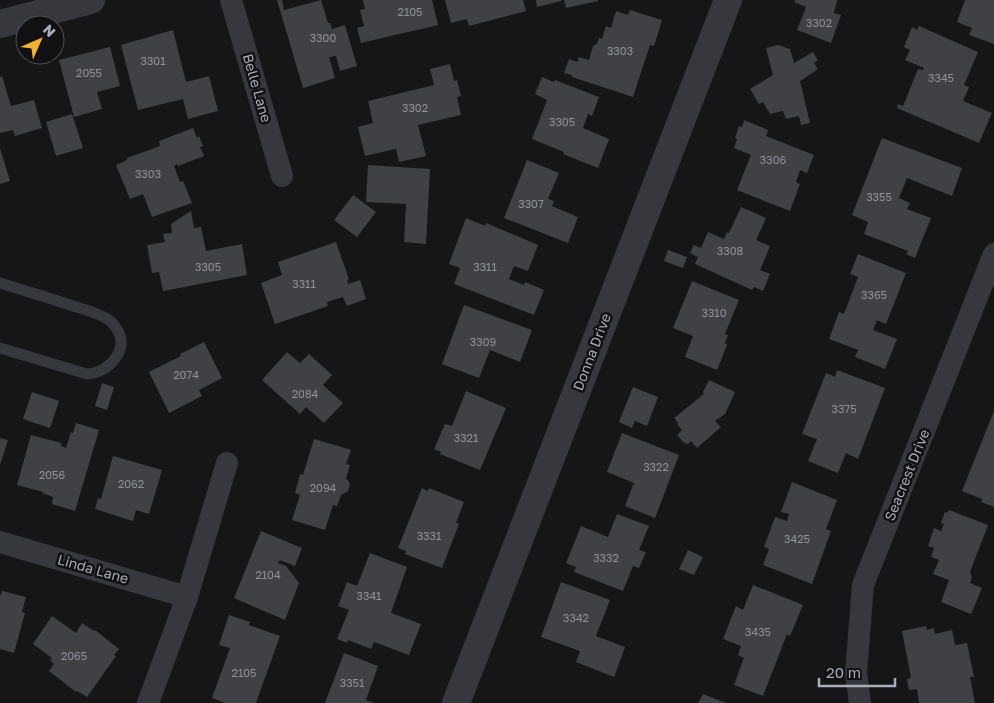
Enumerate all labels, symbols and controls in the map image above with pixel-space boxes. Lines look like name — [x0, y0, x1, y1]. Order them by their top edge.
house number: 2105 — [398, 5, 422, 18]
north arrow — [15, 15, 65, 65]
house number: 3302 — [806, 16, 832, 29]
text: N — [40, 21, 59, 40]
house number: 3300 — [310, 31, 336, 44]
house number: 3303 — [607, 44, 633, 57]
street label: Belle Lane — [240, 52, 275, 124]
house number: 3301 — [140, 54, 166, 67]
house number: 2055 — [76, 66, 102, 79]
house number: 3345 — [928, 71, 954, 84]
house number: 3302 — [402, 101, 428, 114]
house number: 3305 — [549, 115, 575, 128]
house number: 3306 — [760, 153, 787, 166]
house number: 3303 — [135, 167, 161, 180]
house number: 3355 — [866, 190, 892, 203]
house number: 3307 — [518, 197, 544, 210]
house number: 3308 — [717, 244, 743, 257]
house number: 3305 — [195, 260, 221, 273]
house number: 3311 — [473, 260, 497, 273]
house number: 3311 — [292, 277, 316, 290]
house number: 3365 — [861, 288, 887, 301]
house number: 3310 — [701, 306, 727, 319]
street label: Donna Drive — [569, 311, 614, 393]
house number: 3309 — [470, 335, 496, 348]
house number: 2074 — [173, 368, 199, 381]
house number: 2084 — [292, 387, 319, 400]
house number: 3375 — [831, 402, 857, 415]
street label: Seacrest Drive — [880, 427, 933, 523]
house number: 3321 — [454, 431, 478, 444]
house number: 3322 — [643, 460, 669, 473]
house number: 2056 — [39, 468, 65, 481]
house number: 2062 — [118, 477, 144, 490]
house number: 2094 — [310, 481, 337, 494]
house number: 3331 — [417, 529, 441, 542]
house number: 3425 — [784, 532, 810, 545]
street label: Linda Lane — [56, 550, 131, 587]
house number: 3332 — [593, 551, 619, 564]
house number: 2104 — [255, 568, 281, 581]
house number: 3341 — [357, 589, 381, 602]
house number: 3342 — [563, 611, 589, 624]
house number: 3435 — [745, 625, 771, 638]
house number: 2065 — [61, 649, 87, 662]
scale bar — [819, 656, 895, 688]
text: 20 m — [826, 663, 861, 681]
house number: 2105 — [232, 666, 256, 679]
house number: 3351 — [340, 676, 364, 689]

